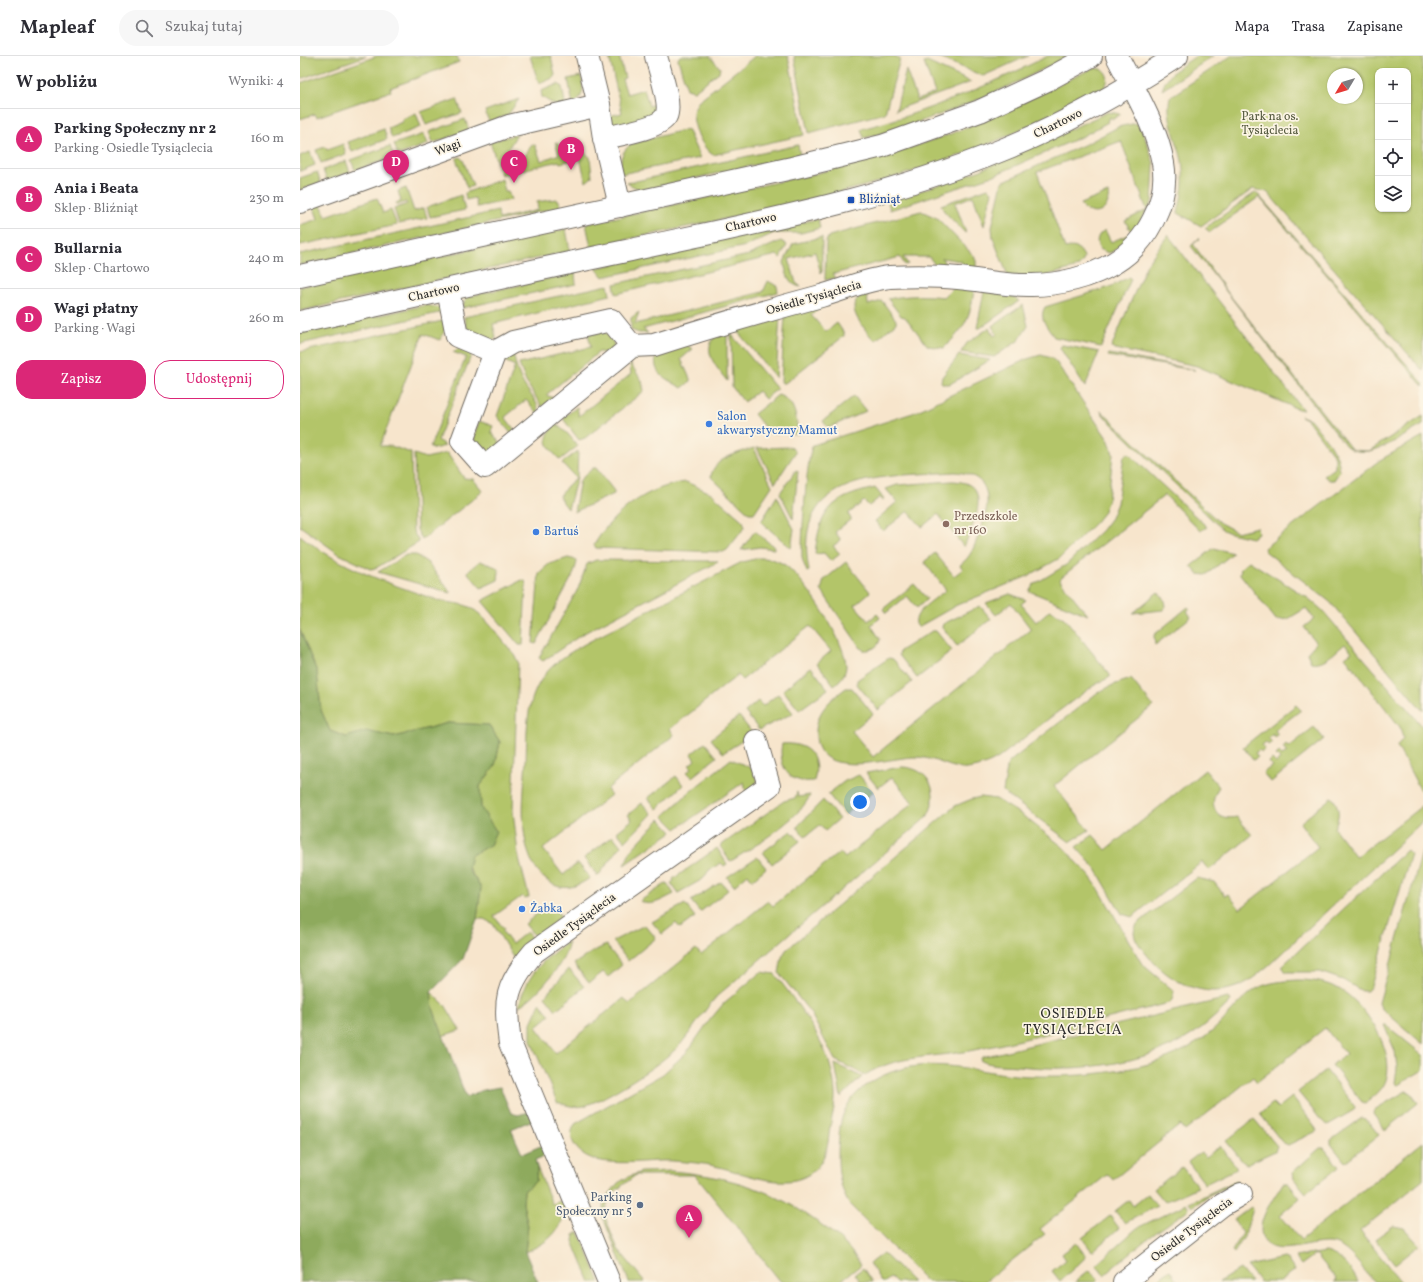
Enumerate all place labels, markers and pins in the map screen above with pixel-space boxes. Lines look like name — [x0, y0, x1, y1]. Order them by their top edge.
pin: B — [558, 137, 584, 170]
pin: D — [383, 150, 409, 183]
pin: C — [501, 150, 527, 183]
place label: Bliźniąt — [859, 192, 900, 208]
marker: Bliźniąt — [846, 195, 856, 205]
place label: Salon akwarystyczny Mamut — [717, 409, 837, 439]
marker: Salon akwarystyczny Mamut — [704, 419, 714, 429]
place label: Przedszkole nr 160 — [954, 509, 1018, 539]
marker: Przedszkole nr 160 — [941, 519, 951, 529]
place label: Bartuś — [544, 524, 579, 540]
marker: Bartuś — [531, 527, 541, 537]
place label: Żabka — [530, 901, 563, 917]
marker: Żabka — [517, 904, 527, 914]
place label: Parking Społeczny nr 5 — [556, 1190, 632, 1220]
marker: Parking Społeczny nr 5 — [635, 1200, 645, 1210]
pin: A — [676, 1205, 702, 1238]

